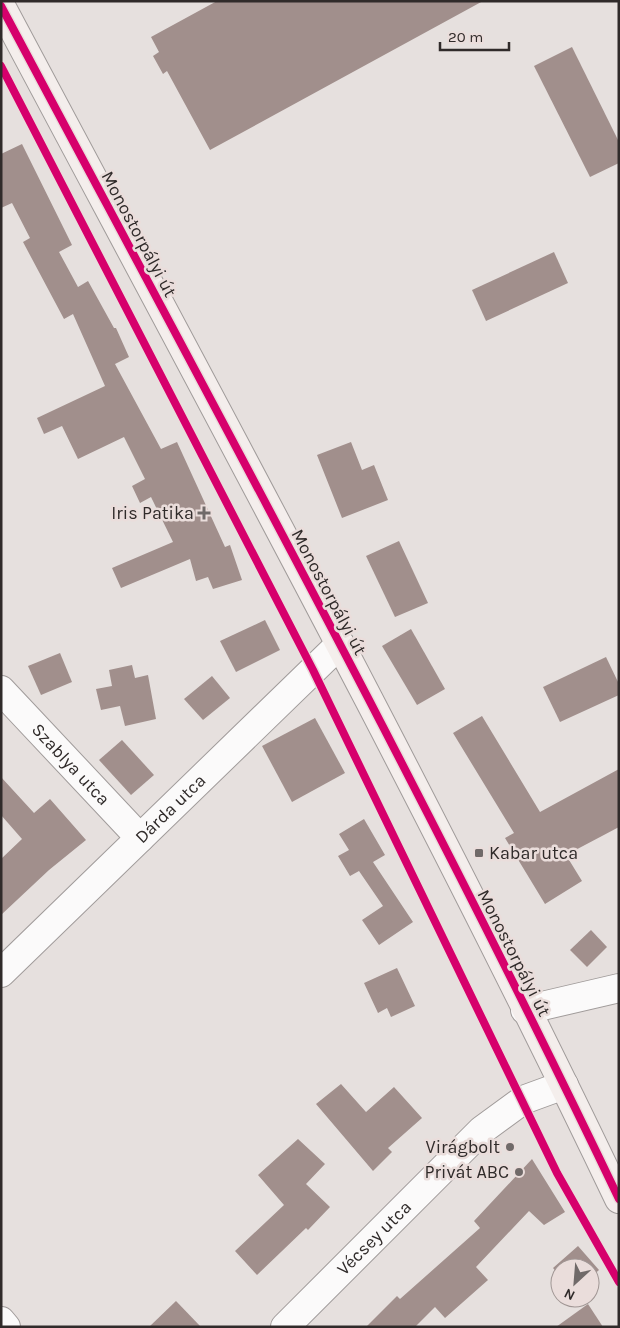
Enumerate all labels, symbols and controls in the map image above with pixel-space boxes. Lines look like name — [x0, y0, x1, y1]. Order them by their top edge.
scale bar — [440, 20, 509, 52]
text: 20 m — [448, 28, 483, 46]
street label: Monostorpályi út — [97, 167, 182, 301]
place label: Iris Patika — [111, 502, 194, 524]
marker: Iris Patika — [198, 507, 210, 519]
street label: Monostorpályi út — [287, 525, 372, 659]
street label: Szablya utca — [27, 719, 115, 810]
street label: Dárda utca — [130, 769, 210, 848]
place label: Kabar utca — [489, 842, 578, 864]
marker: Kabar utca — [473, 847, 485, 859]
street label: Monostorpályi út — [473, 886, 556, 1020]
place label: Virágbolt — [426, 1136, 500, 1158]
marker: Virágbolt — [504, 1141, 516, 1153]
place label: Privát ABC — [425, 1161, 509, 1183]
marker: Privát ABC — [513, 1166, 525, 1178]
street label: Vécsey utca — [332, 1196, 416, 1280]
north arrow — [550, 1258, 600, 1308]
text: N — [561, 1284, 578, 1304]

